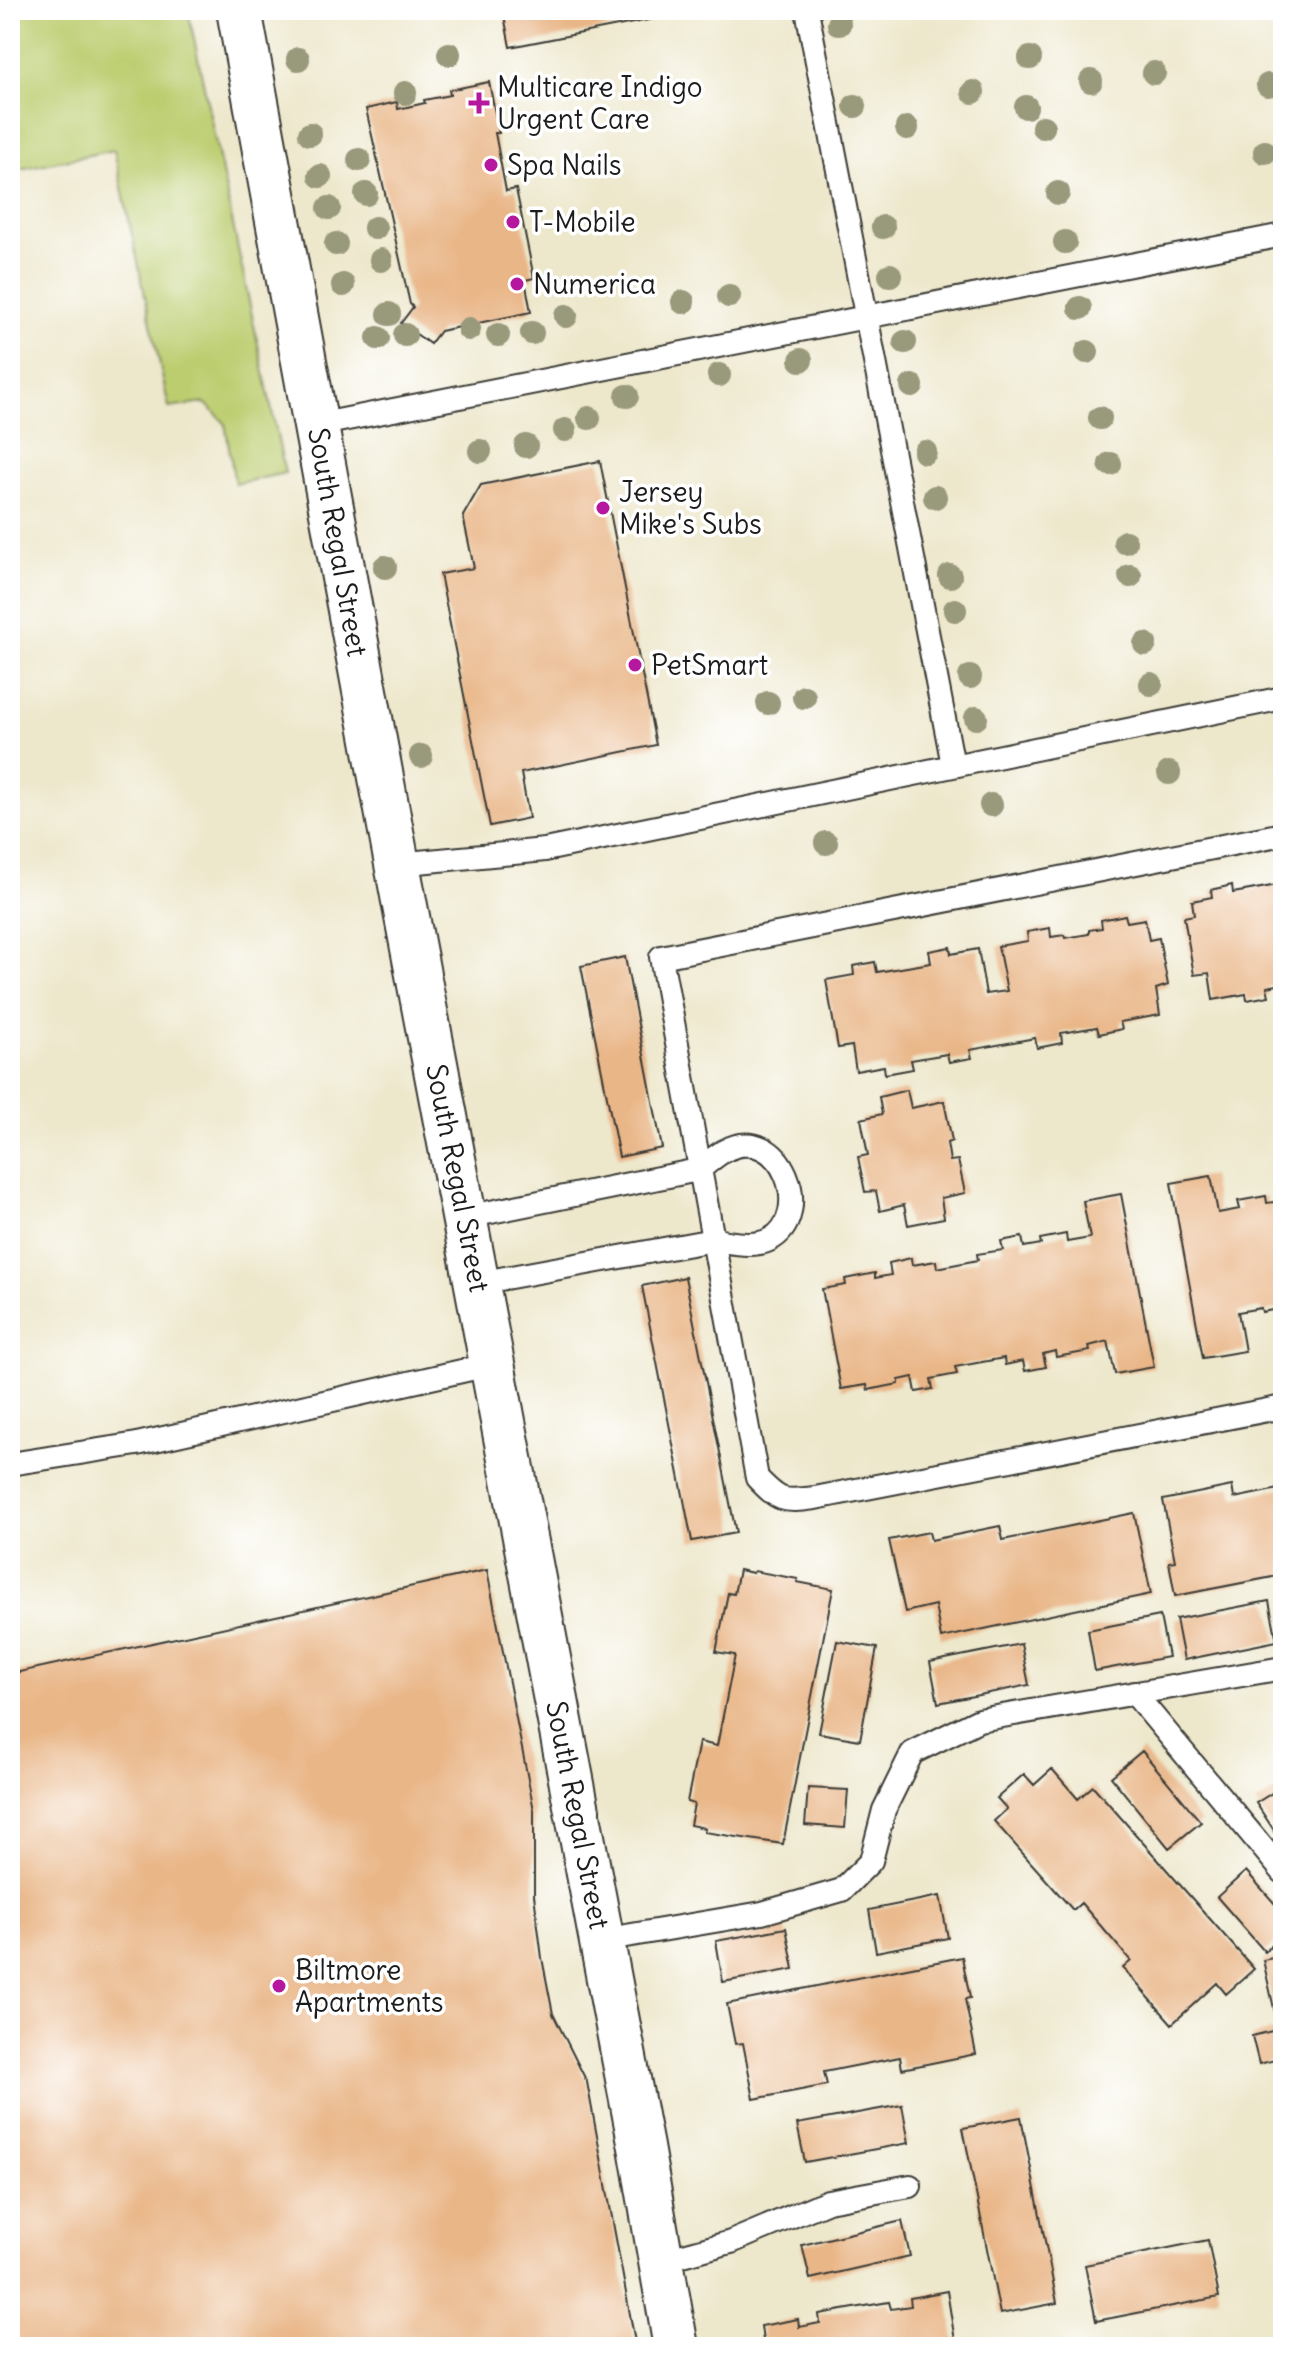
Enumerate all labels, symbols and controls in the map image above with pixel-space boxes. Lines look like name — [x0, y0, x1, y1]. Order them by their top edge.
place label: Multicare Indigo Urgent Care — [497, 69, 703, 137]
marker: Multicare Indigo Urgent Care — [468, 92, 490, 114]
place label: Spa Nails — [507, 147, 622, 183]
marker: Spa Nails — [482, 156, 500, 174]
place label: T-Mobile — [529, 204, 636, 240]
marker: T-Mobile — [504, 213, 522, 231]
place label: Numerica — [533, 266, 656, 302]
marker: Numerica — [508, 275, 526, 293]
street label: South Regal Street — [300, 425, 376, 659]
place label: Jersey Mike's Subs — [619, 474, 762, 542]
marker: Jersey Mike's Subs — [594, 499, 612, 517]
place label: PetSmart — [651, 647, 768, 683]
marker: PetSmart — [626, 656, 644, 674]
street label: South Regal Street — [418, 1061, 498, 1295]
street label: South Regal Street — [538, 1698, 618, 1932]
place label: Biltmore Apartments — [295, 1952, 444, 2020]
marker: Biltmore Apartments — [270, 1977, 288, 1995]

